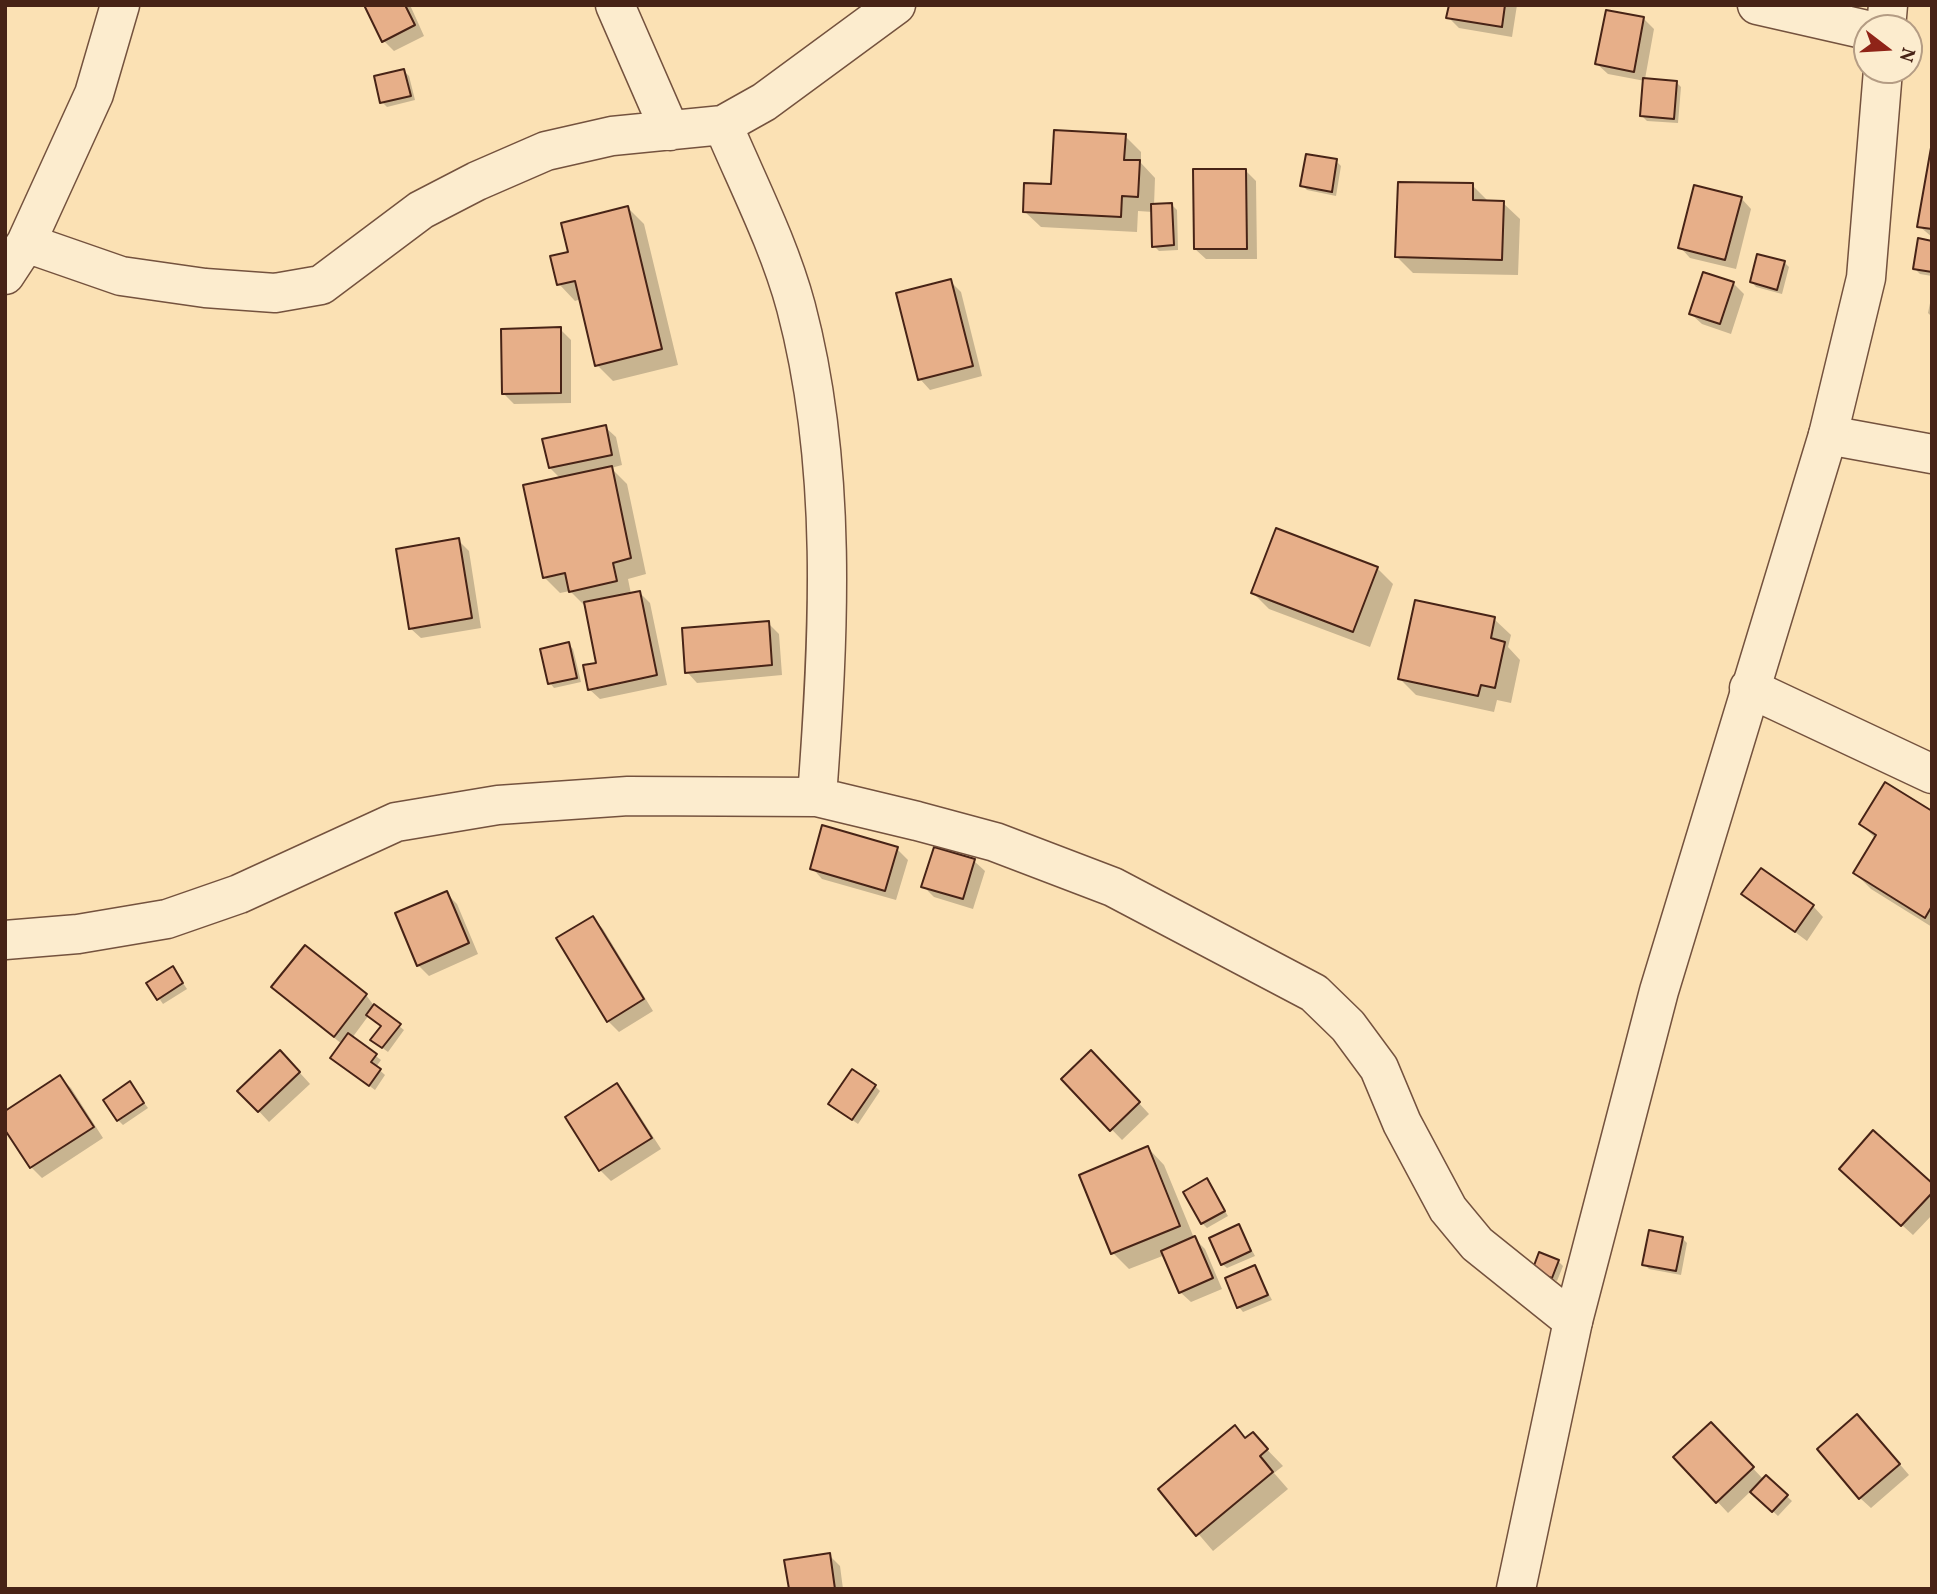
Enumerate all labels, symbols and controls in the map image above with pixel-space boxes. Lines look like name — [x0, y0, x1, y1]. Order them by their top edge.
north arrow — [1853, 14, 1923, 84]
text: N — [1892, 44, 1921, 65]

